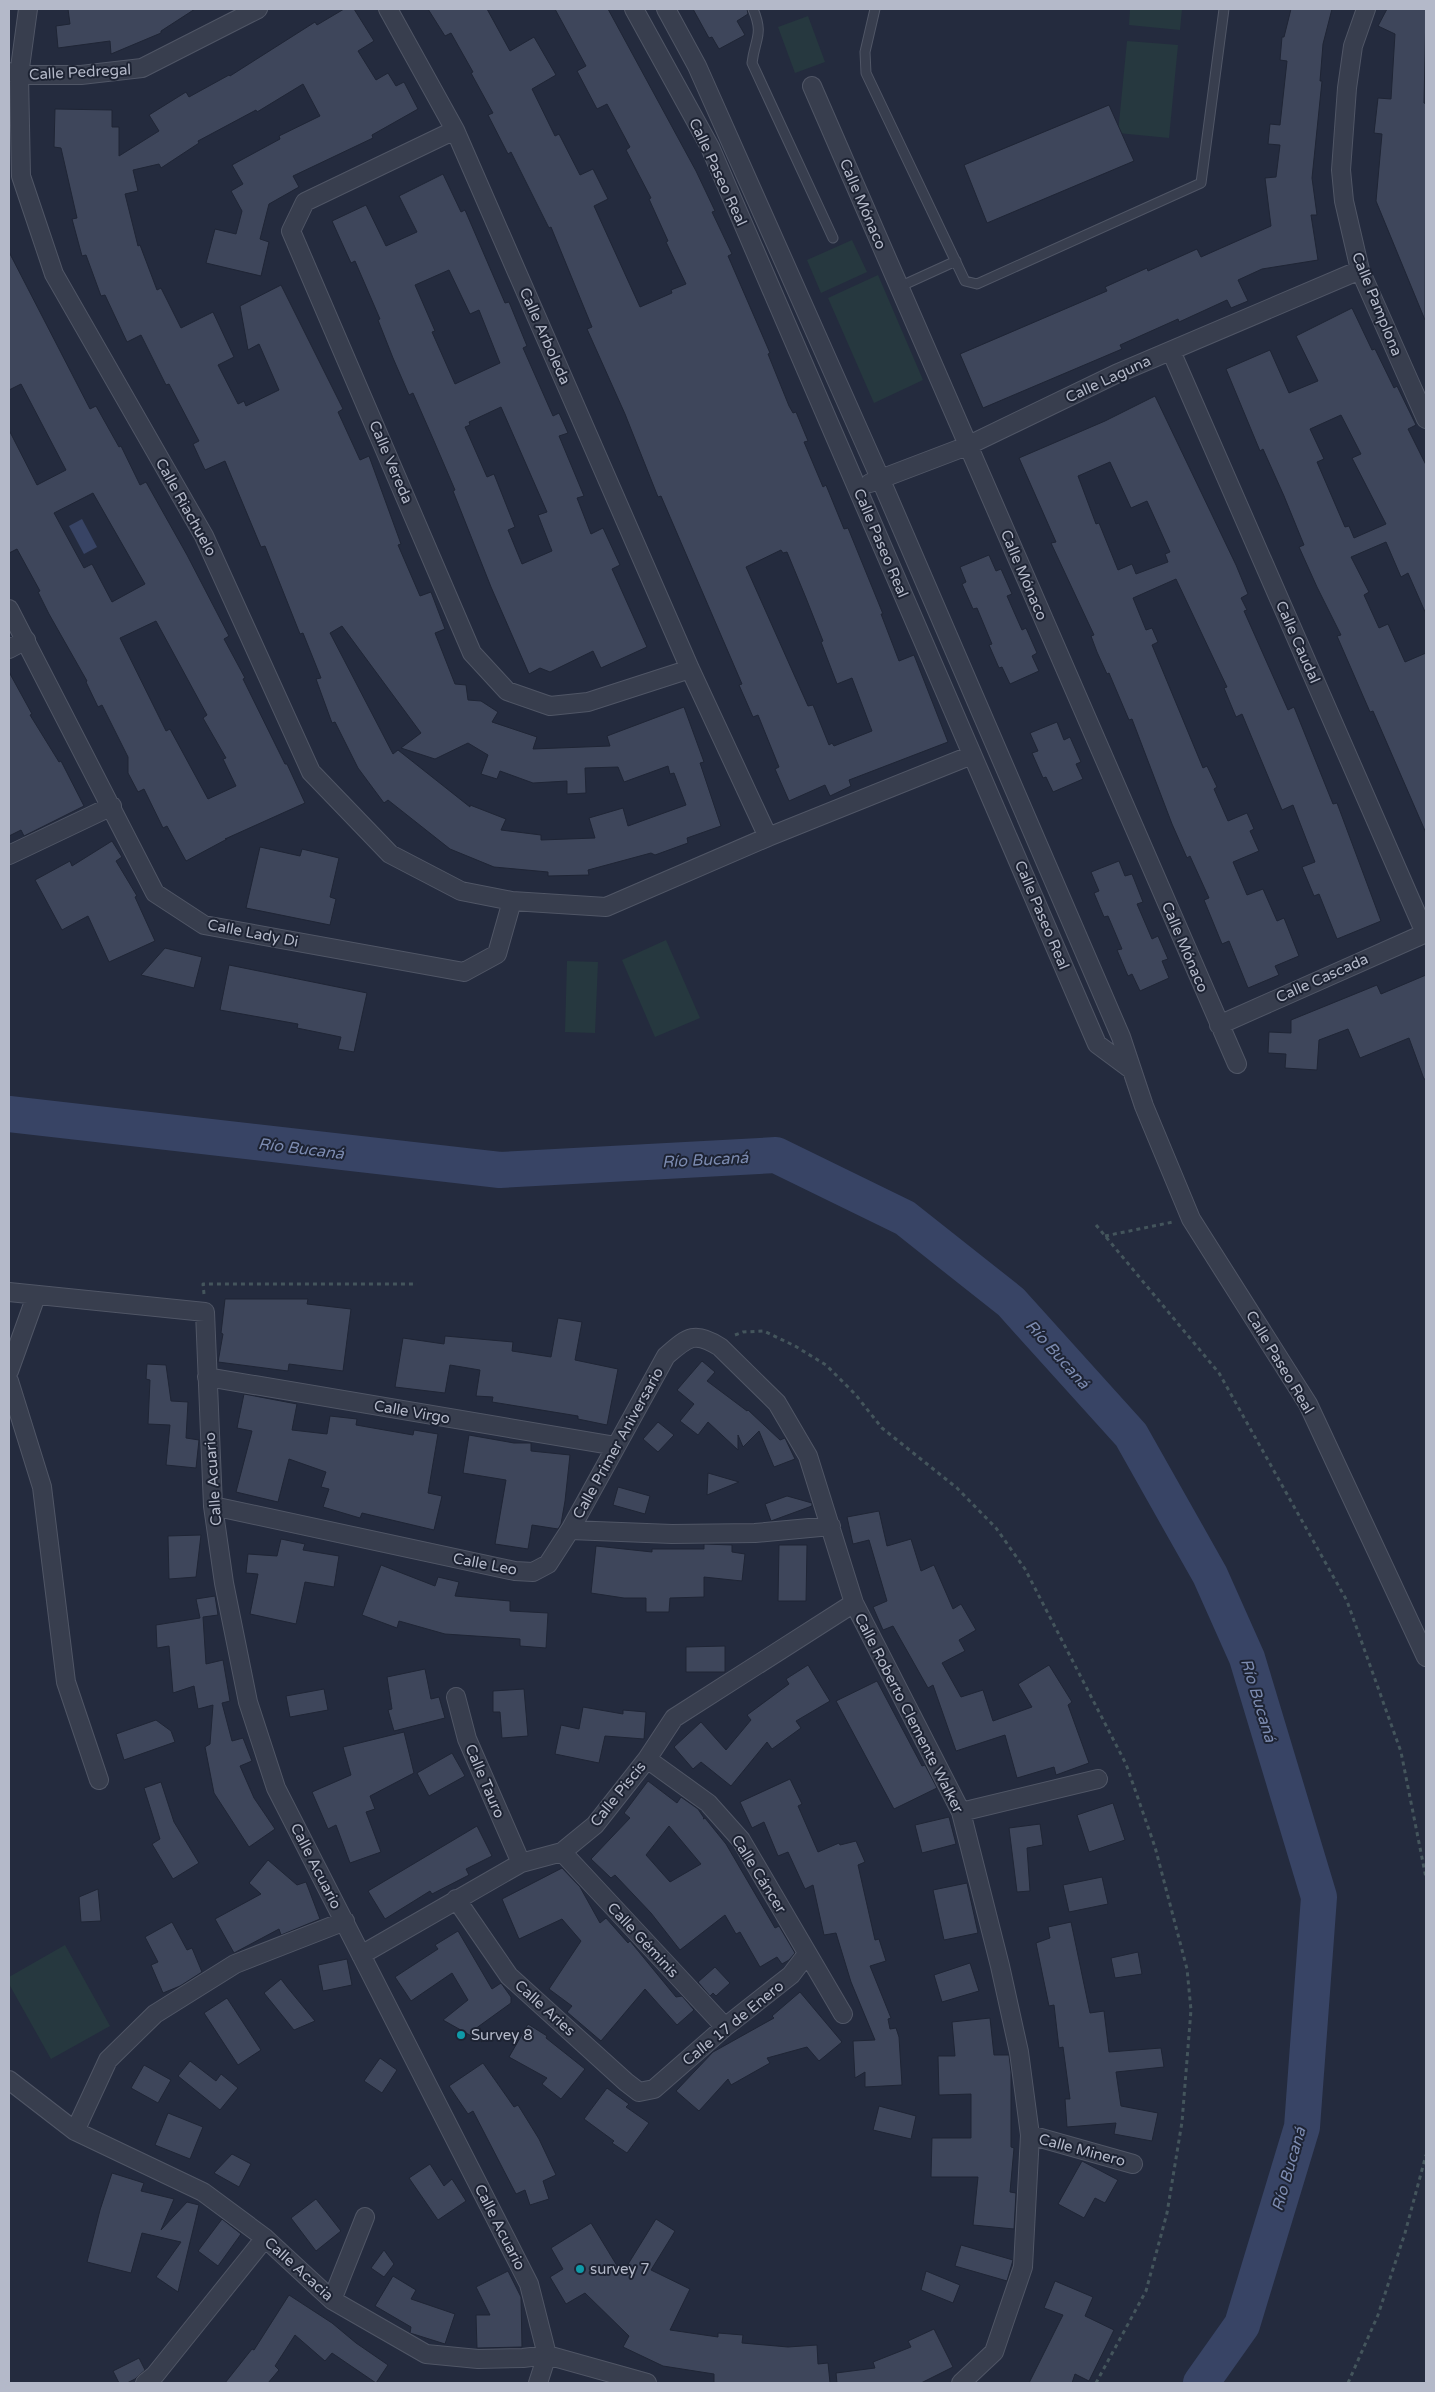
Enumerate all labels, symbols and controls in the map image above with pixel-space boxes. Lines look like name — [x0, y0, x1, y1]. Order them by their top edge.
street label: Calle Pedregal — [29, 60, 131, 84]
street label: Calle Paseo Real — [685, 115, 751, 229]
street label: Calle Mónaco — [836, 156, 890, 252]
street label: Calle Pamplona — [1348, 249, 1406, 359]
street label: Calle Arboleda — [516, 285, 574, 387]
street label: Calle Laguna — [1063, 351, 1153, 407]
street label: Calle Vereda — [365, 418, 417, 506]
street label: Calle Riachuelo — [152, 455, 220, 559]
street label: Calle Paseo Real — [850, 486, 912, 600]
street label: Calle Mónaco — [997, 527, 1051, 623]
street label: Calle Caudal — [1272, 598, 1324, 686]
street label: Calle Paseo Real — [1011, 858, 1073, 972]
street label: Calle Mónaco — [1158, 899, 1212, 995]
street label: Calle Lady Di — [206, 915, 300, 951]
street label: Calle Cascada — [1273, 950, 1371, 1006]
water label: Río Bucaná — [257, 1134, 346, 1164]
water label: Río Bucaná — [661, 1148, 750, 1172]
street label: Calle Paseo Real — [1242, 1307, 1318, 1417]
water label: Río Bucaná — [1021, 1316, 1094, 1394]
street label: Calle Primer Aniversario — [569, 1364, 667, 1522]
street label: Calle Virgo — [373, 1396, 451, 1428]
street label: Calle Acuario — [201, 1432, 225, 1526]
street label: Calle Leo — [451, 1549, 519, 1579]
street label: Calle Roberto Clemente Walker — [851, 1610, 967, 1816]
water label: Río Bucaná — [1236, 1656, 1281, 1745]
street label: Calle Tauro — [461, 1741, 509, 1821]
street label: Calle Piscis — [586, 1758, 650, 1830]
street label: Calle Acuario — [287, 1820, 345, 1912]
street label: Calle Cáncer — [728, 1832, 790, 1917]
street label: Calle Géminis — [604, 1899, 682, 1981]
street label: Calle Aries — [511, 1976, 579, 2040]
street label: Calle 17 de Enero — [679, 1977, 787, 2069]
place label: Survey 8 — [471, 2026, 533, 2044]
marker: Survey 8 — [455, 2029, 467, 2041]
water label: Río Bucaná — [1267, 2124, 1311, 2213]
street label: Calle Minero — [1037, 2130, 1127, 2170]
street label: Calle Acuario — [471, 2181, 529, 2273]
street label: Calle Acacia — [261, 2233, 337, 2305]
place label: survey 7 — [590, 2260, 650, 2278]
marker: survey 7 — [574, 2263, 586, 2275]

